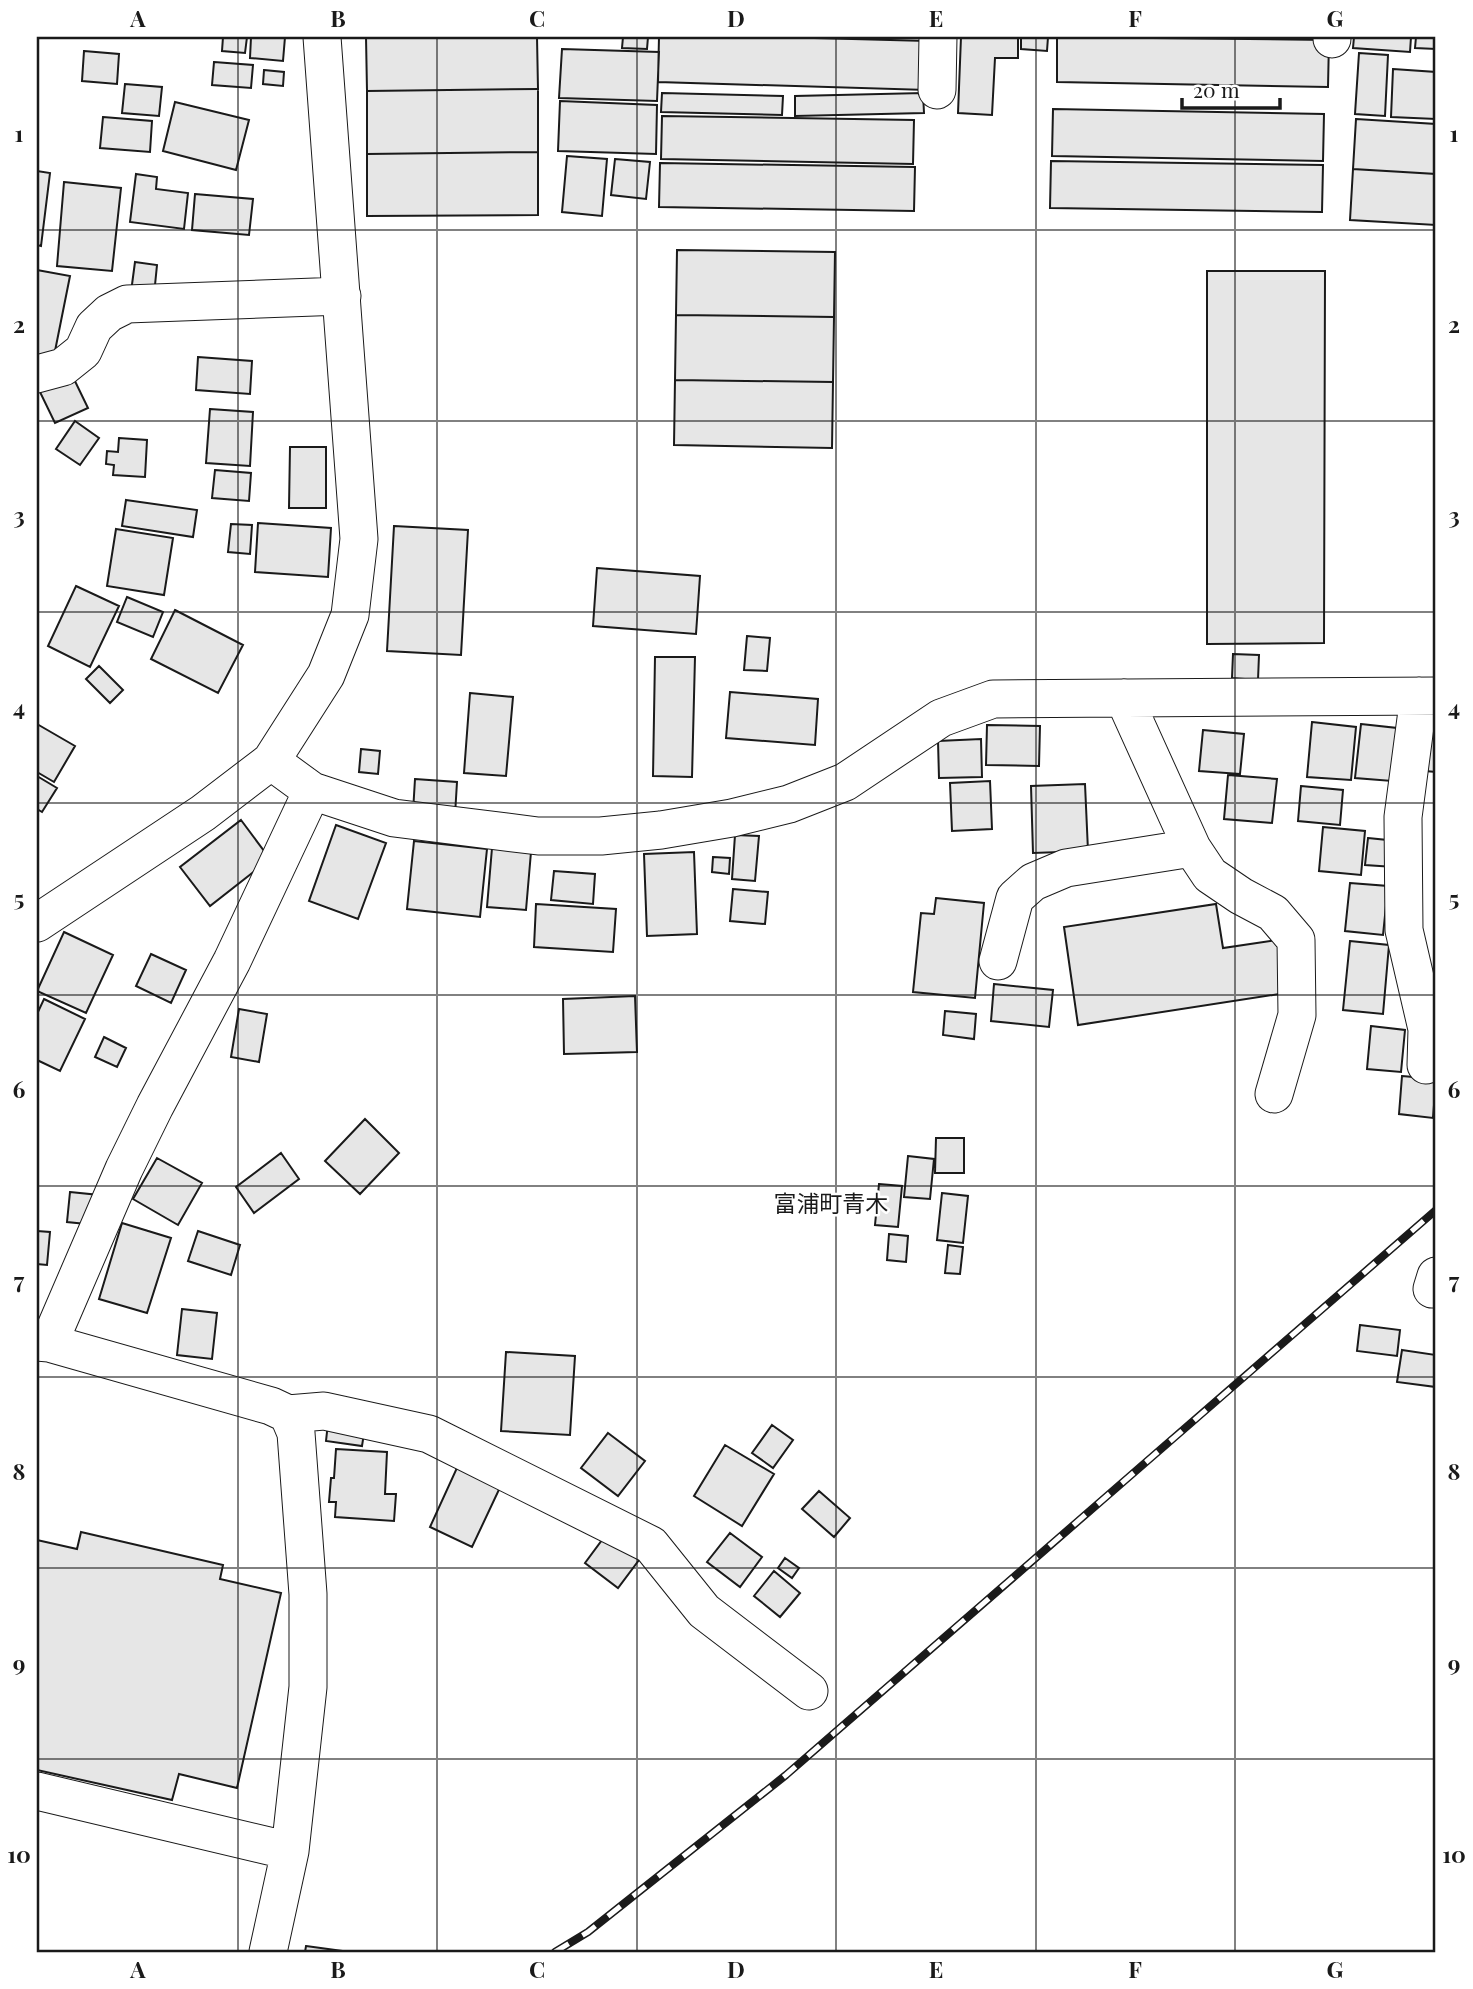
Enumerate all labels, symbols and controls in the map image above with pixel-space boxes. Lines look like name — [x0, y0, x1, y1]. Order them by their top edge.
text: A — [129, 2, 146, 33]
text: B — [330, 2, 346, 33]
text: C — [529, 2, 545, 33]
text: D — [727, 2, 745, 33]
text: E — [929, 2, 943, 33]
text: F — [1128, 2, 1142, 33]
text: G — [1327, 2, 1344, 33]
scale bar — [1182, 66, 1280, 110]
text: 20 m — [1193, 75, 1240, 103]
text: 1 — [15, 117, 24, 148]
text: 1 — [1450, 117, 1459, 148]
text: 2 — [13, 308, 25, 339]
text: 2 — [1448, 308, 1460, 339]
text: 3 — [13, 499, 25, 530]
text: 3 — [1448, 499, 1460, 530]
text: 4 — [13, 691, 25, 722]
text: 4 — [1448, 691, 1460, 722]
text: 5 — [14, 882, 24, 913]
text: 5 — [1449, 882, 1459, 913]
text: 6 — [13, 1073, 26, 1104]
text: 6 — [1448, 1073, 1461, 1104]
district label: 富浦町青木 — [774, 1187, 889, 1218]
text: 7 — [14, 1264, 25, 1295]
text: 7 — [1449, 1264, 1460, 1295]
text: 8 — [13, 1455, 25, 1486]
text: 8 — [1448, 1455, 1460, 1486]
text: 9 — [13, 1647, 25, 1678]
text: 9 — [1448, 1647, 1460, 1678]
text: 10 — [7, 1838, 31, 1869]
text: 10 — [1442, 1838, 1466, 1869]
text: A — [129, 1953, 146, 1984]
text: B — [330, 1953, 346, 1984]
text: C — [529, 1953, 545, 1984]
text: D — [727, 1953, 745, 1984]
text: E — [929, 1953, 943, 1984]
text: F — [1128, 1953, 1142, 1984]
text: G — [1327, 1953, 1344, 1984]

